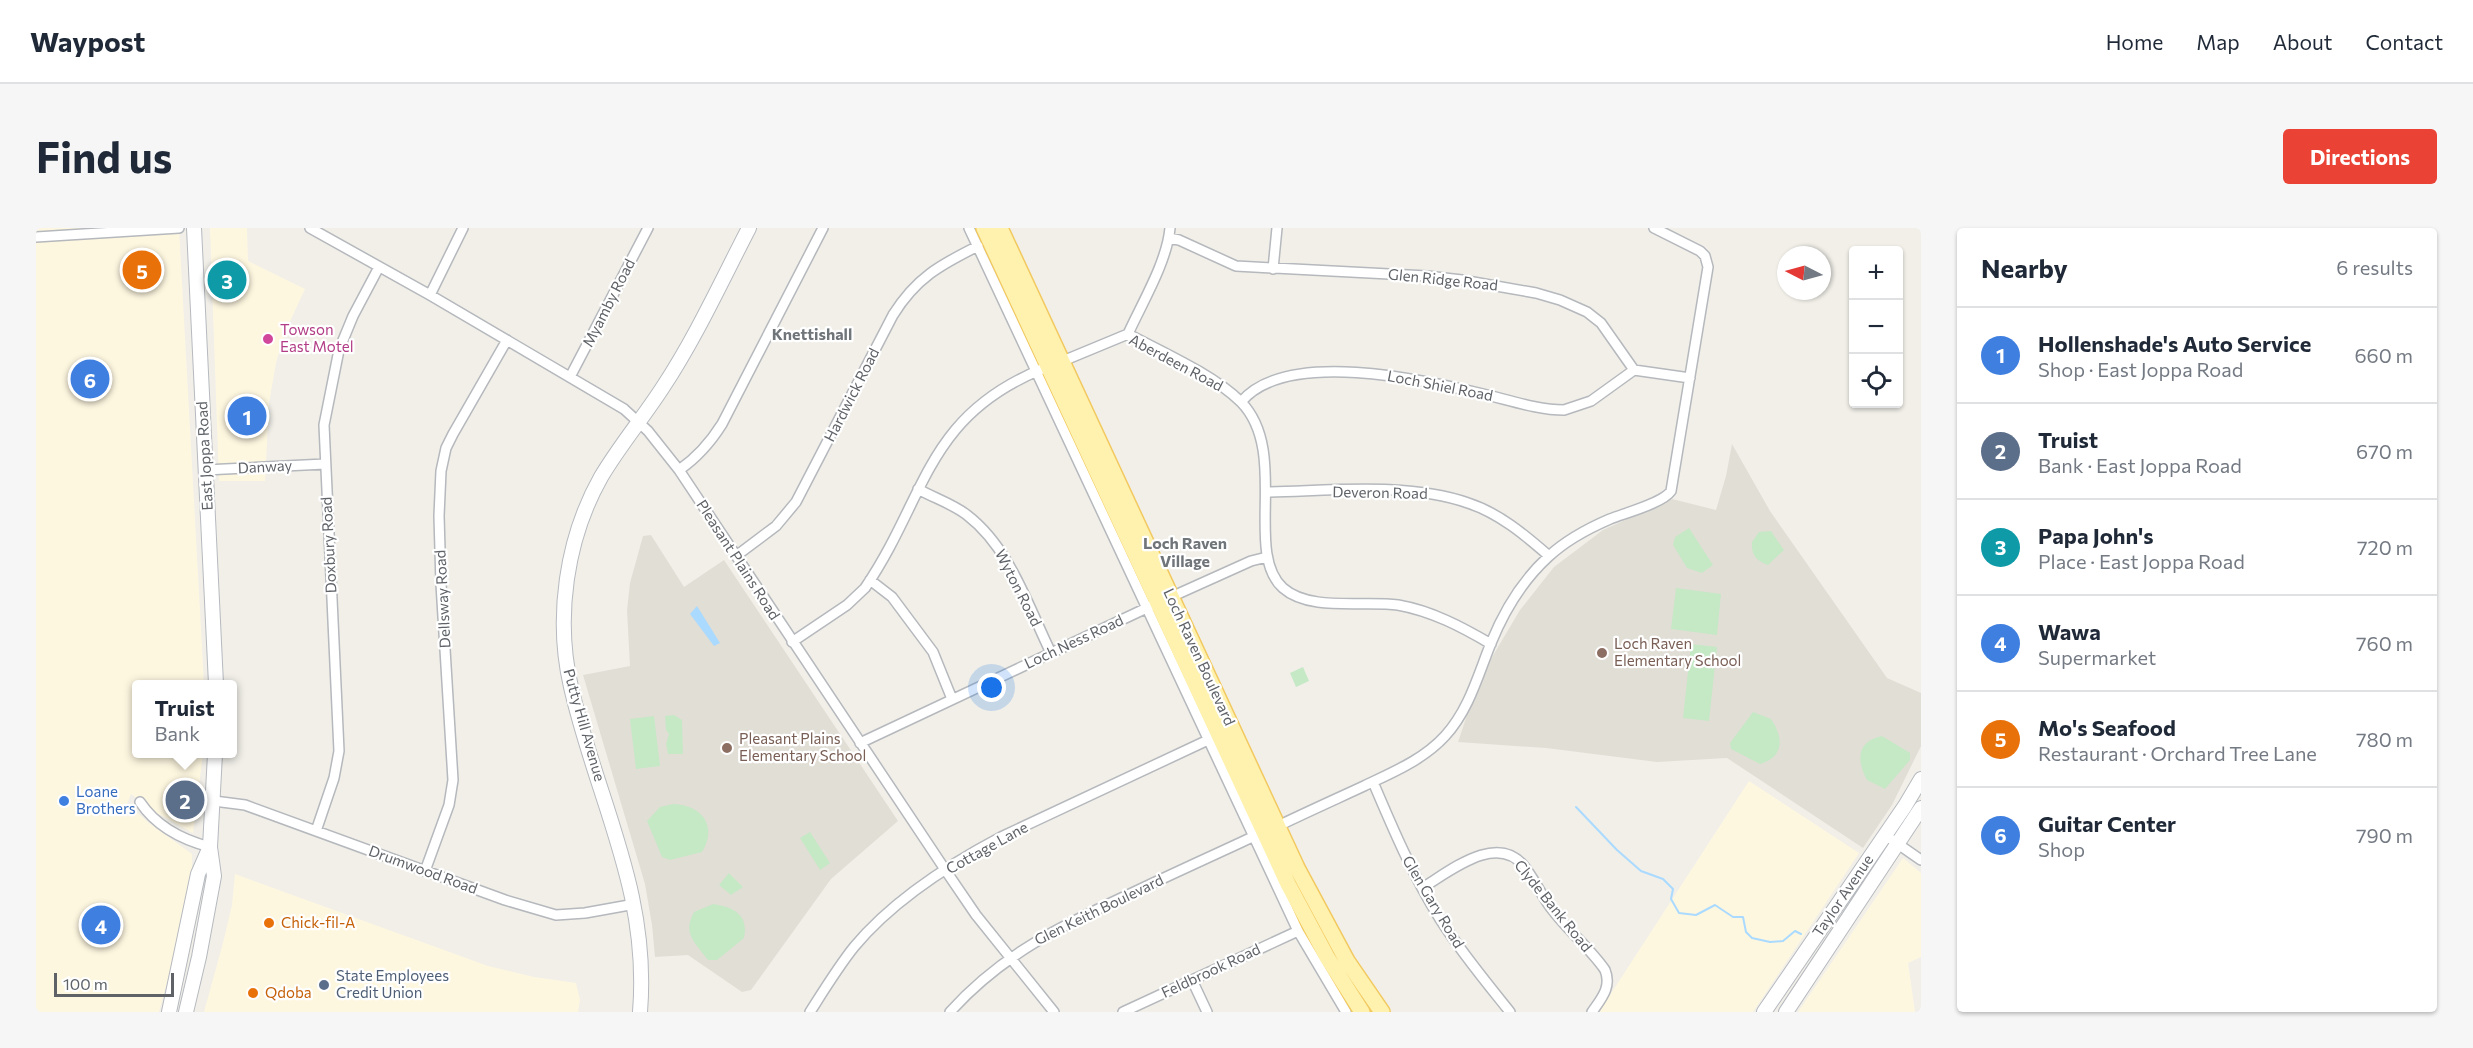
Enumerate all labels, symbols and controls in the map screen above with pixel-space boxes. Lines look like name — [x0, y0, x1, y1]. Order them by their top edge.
text: Waypost — [30, 24, 145, 58]
text: Home — [2106, 29, 2163, 54]
text: Map — [2196, 29, 2240, 54]
text: About — [2273, 29, 2332, 54]
text: Contact — [2365, 29, 2443, 54]
button: Directions — [2283, 129, 2437, 184]
text: Find us — [36, 130, 172, 182]
north arrow — [1777, 246, 1831, 300]
map controls — [1849, 246, 1903, 408]
button: + — [1849, 246, 1903, 300]
pin: 5 — [122, 248, 162, 292]
text: Nearby — [1981, 252, 2068, 283]
street label: Myamby Road — [578, 255, 638, 350]
text: 6 results — [2336, 255, 2413, 279]
pin: 3 — [208, 257, 246, 302]
street label: Glen Ridge Road — [1387, 264, 1499, 294]
button: − — [1849, 300, 1903, 354]
place label: Towson East Motel — [280, 320, 354, 355]
district label: Knettishall — [772, 324, 852, 343]
street label: Aberdeen Road — [1126, 330, 1227, 394]
text: Hollenshade's Auto Service — [2038, 330, 2311, 357]
marker: Towson East Motel — [261, 332, 275, 346]
text: 1 — [1996, 343, 2005, 367]
text: 660 m — [2354, 343, 2413, 367]
street label: Hardwick Road — [820, 345, 882, 444]
button: locate — [1849, 354, 1903, 408]
pin: 6 — [70, 356, 110, 402]
text: Shop · East Joppa Road — [2038, 357, 2243, 381]
street label: Loch Shiel Road — [1386, 366, 1495, 404]
pin: 1 — [228, 394, 266, 438]
street label: East Joppa Road — [192, 401, 216, 511]
text: Truist — [2038, 426, 2098, 453]
text: 2 — [1995, 439, 2006, 463]
text: 670 m — [2356, 439, 2413, 463]
text: Bank · East Joppa Road — [2038, 453, 2242, 477]
street label: Danway — [237, 456, 293, 476]
street label: Deveron Road — [1332, 482, 1428, 502]
street label: Doxbury Road — [316, 496, 340, 594]
street label: Pleasant Plains Road — [693, 496, 784, 623]
text: Papa John's — [2038, 522, 2154, 549]
district label: Loch Raven Village — [1143, 533, 1227, 570]
text: 3 — [1995, 535, 2006, 559]
text: 720 m — [2357, 535, 2413, 559]
street label: Wyton Road — [992, 546, 1046, 629]
street label: Dellsway Road — [430, 549, 454, 649]
text: Place · East Joppa Road — [2038, 549, 2245, 573]
street label: Loch Raven Boulevard — [1160, 585, 1240, 728]
street label: Loch Ness Road — [1021, 610, 1126, 672]
text: Wawa — [2038, 618, 2101, 645]
text: 4 — [1994, 631, 2007, 655]
text: 760 m — [2356, 631, 2413, 655]
place label: Loch Raven Elementary School — [1614, 634, 1741, 669]
text: Supermarket — [2038, 645, 2156, 669]
marker: Loch Raven Elementary School — [1595, 646, 1609, 660]
street label: Putty Hill Avenue — [560, 666, 610, 783]
your location — [977, 673, 1006, 702]
popup — [132, 680, 237, 758]
text: Truist — [155, 694, 214, 721]
text: Mo's Seafood — [2038, 714, 2176, 741]
text: Bank — [155, 721, 200, 745]
text: 5 — [1995, 727, 2006, 751]
text: 780 m — [2356, 727, 2413, 751]
place label: Pleasant Plains Elementary School — [739, 729, 866, 764]
marker: Pleasant Plains Elementary School — [720, 741, 734, 755]
text: Restaurant · Orchard Tree Lane — [2038, 741, 2317, 765]
pin: 2 — [166, 778, 204, 822]
place label: Loane Brothers — [76, 782, 136, 817]
marker: Loane Brothers — [57, 794, 71, 808]
text: Guitar Center — [2038, 810, 2176, 837]
street label: Cottage Lane — [942, 817, 1031, 877]
text: 6 — [1994, 823, 2007, 847]
text: 790 m — [2356, 823, 2413, 847]
text: Shop — [2038, 837, 2085, 861]
street label: Drumwood Road — [366, 841, 480, 897]
street label: Taylor Avenue — [1808, 851, 1876, 940]
street label: Glen Gary Road — [1399, 852, 1469, 951]
street label: Clyde Bank Road — [1511, 856, 1596, 955]
street label: Glen Keith Boulevard — [1031, 870, 1166, 948]
pin: 4 — [82, 902, 120, 948]
place label: Chick-fil-A — [281, 913, 355, 931]
marker: Chick-fil-A — [262, 916, 276, 930]
street label: Feldbrook Road — [1158, 939, 1263, 1001]
place label: State Employees Credit Union — [336, 966, 449, 1001]
scale bar — [54, 970, 174, 998]
text: 100 m — [63, 974, 108, 993]
marker: State Employees Credit Union — [317, 978, 331, 992]
place label: Qdoba — [265, 983, 312, 1001]
marker: Qdoba — [246, 986, 260, 1000]

